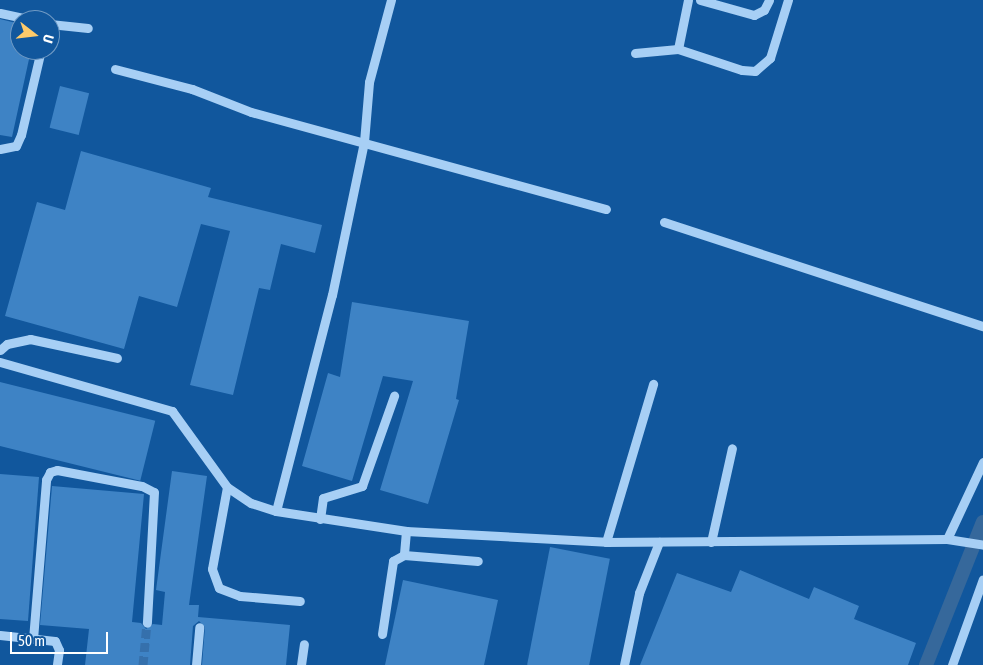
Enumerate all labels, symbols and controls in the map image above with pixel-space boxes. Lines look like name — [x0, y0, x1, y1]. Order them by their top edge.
north arrow — [10, 10, 60, 60]
text: U — [40, 33, 57, 45]
scale bar — [12, 622, 110, 654]
text: 50 m — [18, 632, 45, 649]

